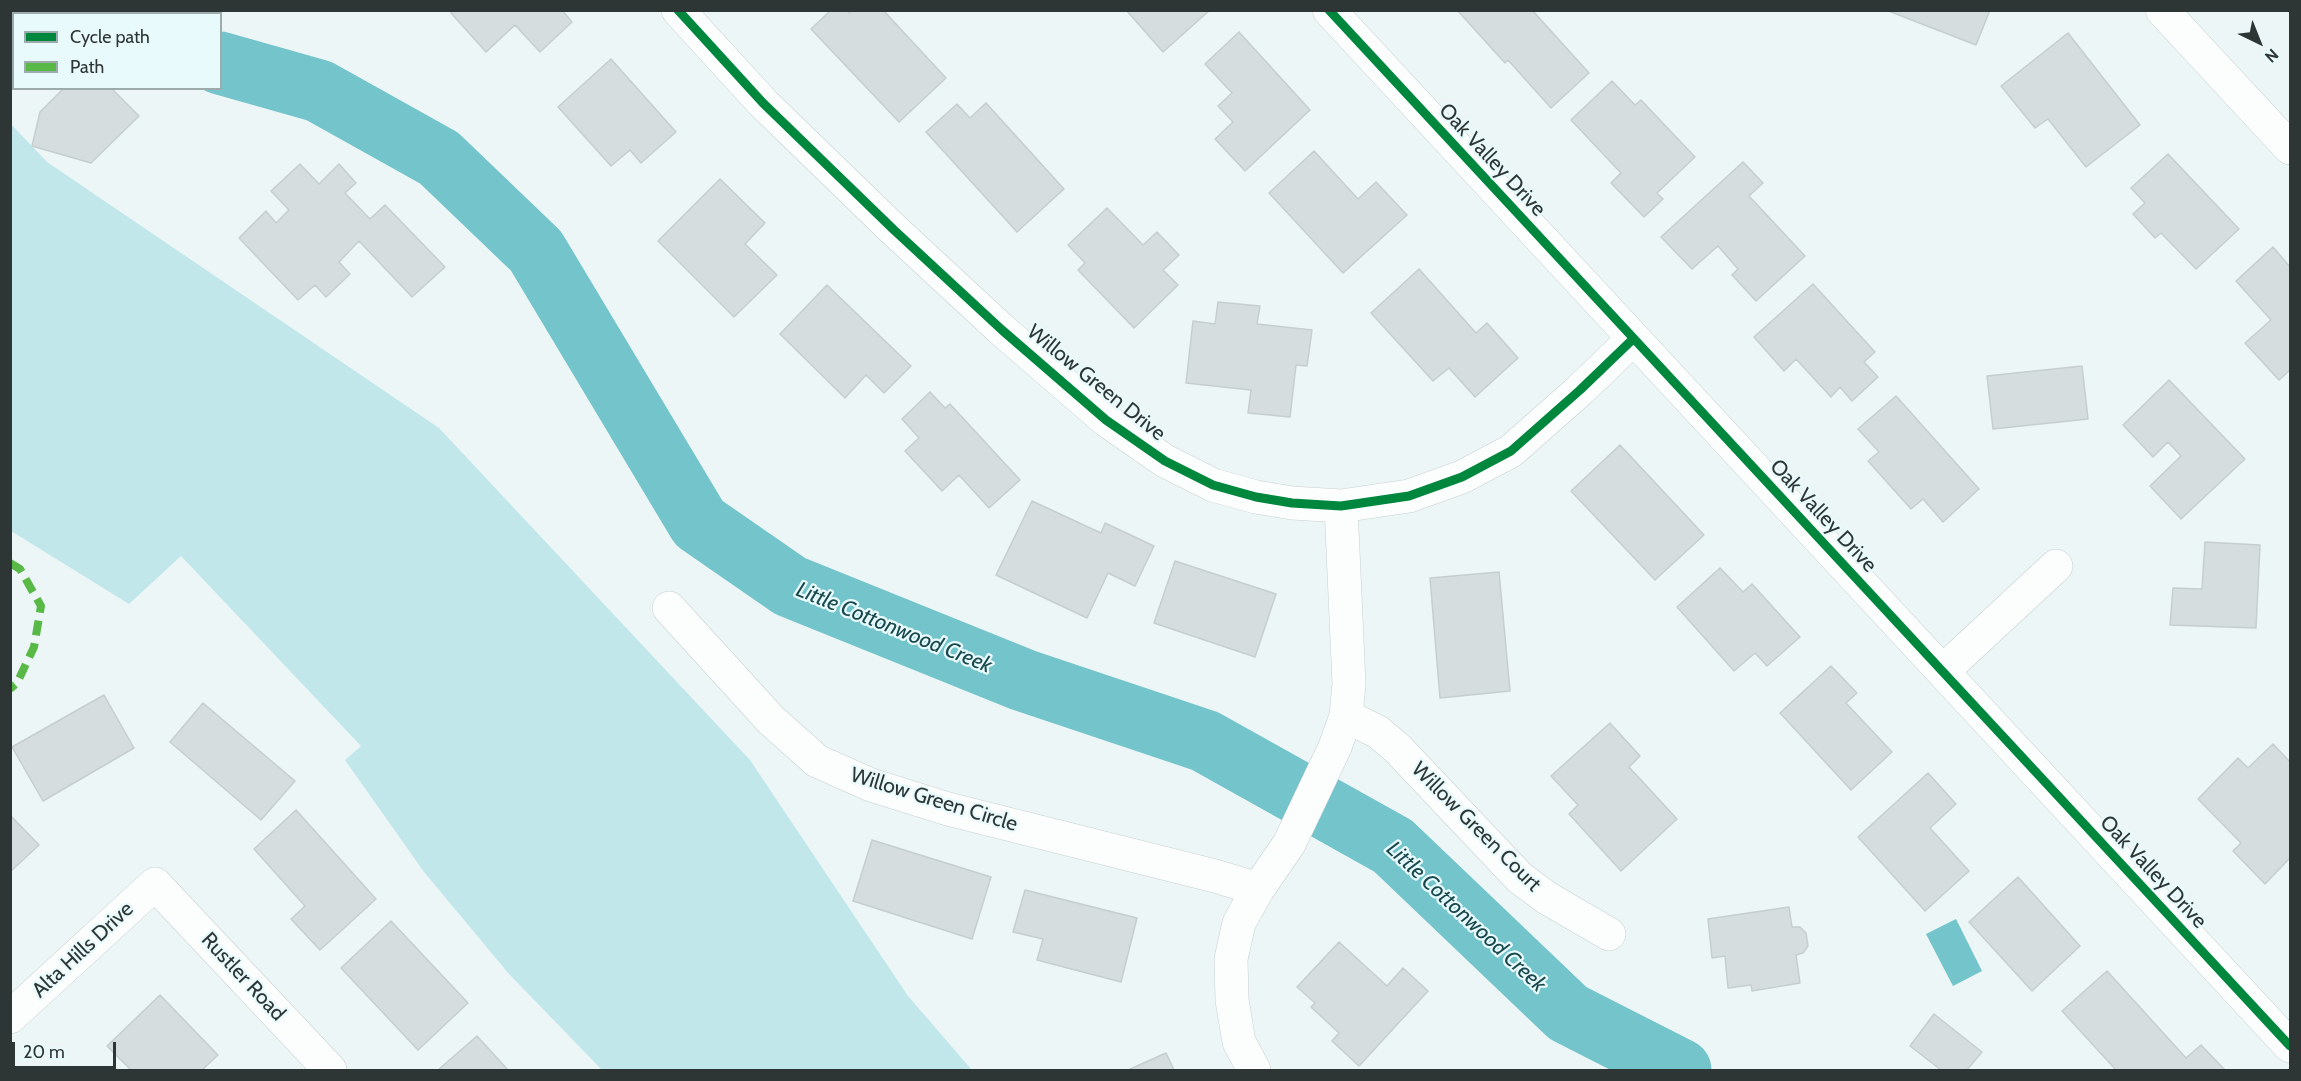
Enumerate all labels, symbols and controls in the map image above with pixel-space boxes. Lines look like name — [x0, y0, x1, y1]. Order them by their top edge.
legend — [12, 12, 222, 90]
north arrow — [2229, 12, 2289, 72]
text: Cycle path — [70, 26, 150, 48]
text: N — [2261, 45, 2282, 66]
text: Path — [70, 56, 104, 78]
street label: Oak Valley Drive — [1433, 98, 1551, 222]
street label: Willow Green Drive — [1022, 319, 1170, 447]
street label: Oak Valley Drive — [1764, 454, 1882, 578]
water label: Little Cottonwood Creek — [792, 577, 996, 679]
street label: Willow Green Court — [1406, 757, 1546, 897]
street label: Willow Green Circle — [847, 763, 1021, 837]
street label: Oak Valley Drive — [2094, 810, 2212, 934]
water label: Little Cottonwood Creek — [1381, 836, 1551, 998]
street label: Alta Hills Drive — [27, 897, 139, 1003]
street label: Rustler Road — [196, 928, 290, 1026]
scale bar — [15, 1030, 118, 1068]
text: 20 m — [23, 1041, 65, 1063]

